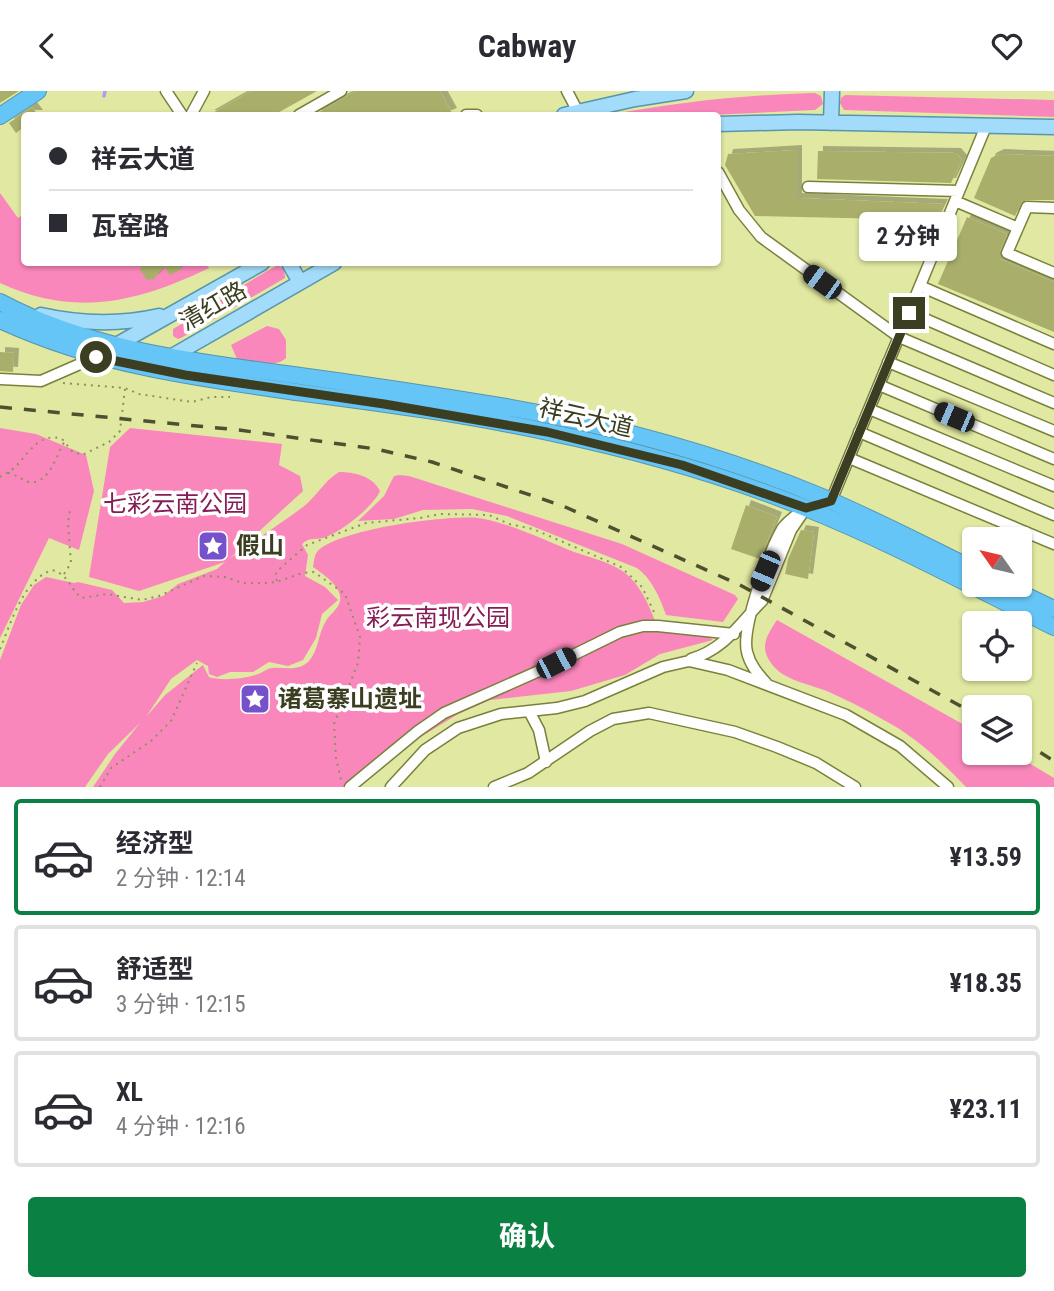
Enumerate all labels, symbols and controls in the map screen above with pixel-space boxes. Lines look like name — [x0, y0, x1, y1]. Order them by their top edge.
icon: back — [28, 27, 66, 65]
text: Cabway — [478, 27, 576, 65]
icon: heart — [988, 27, 1026, 65]
text: 祥云大道 — [91, 144, 195, 174]
text: 瓦窑路 — [91, 211, 169, 241]
callout: 2 分钟 — [860, 211, 958, 261]
text: 2 分钟 — [877, 223, 939, 250]
car — [799, 261, 846, 303]
street label: 清红路 — [175, 276, 251, 336]
route end — [893, 297, 925, 329]
route start — [80, 341, 112, 373]
street label: 祥云大道 — [536, 394, 636, 442]
car — [931, 399, 978, 435]
park label: 七彩云南公园 — [103, 490, 247, 518]
north arrow — [962, 527, 1032, 597]
map controls — [962, 527, 1032, 765]
place icon: 假山 — [196, 529, 230, 563]
place label: 假山 — [236, 532, 284, 560]
car — [748, 548, 783, 594]
park label: 彩云南现公园 — [366, 604, 510, 632]
button: locate — [962, 611, 1032, 681]
car — [533, 644, 580, 682]
place icon: 诸葛寨山遗址 — [238, 682, 272, 716]
place label: 诸葛寨山遗址 — [278, 685, 422, 713]
button: layers — [962, 695, 1032, 765]
icon: car — [32, 826, 95, 889]
text: 经济型 — [116, 828, 194, 858]
text: ¥13.59 — [950, 842, 1022, 872]
text: 2 分钟 · 12:14 — [116, 865, 246, 892]
icon: car — [32, 952, 95, 1015]
text: 舒适型 — [116, 954, 194, 984]
text: ¥18.35 — [950, 968, 1022, 998]
text: 3 分钟 · 12:15 — [116, 991, 246, 1018]
text: XL — [116, 1077, 143, 1107]
icon: car — [32, 1078, 95, 1141]
text: ¥23.11 — [950, 1094, 1022, 1124]
text: 4 分钟 · 12:16 — [116, 1113, 246, 1140]
button: 确认 — [28, 1197, 1026, 1277]

